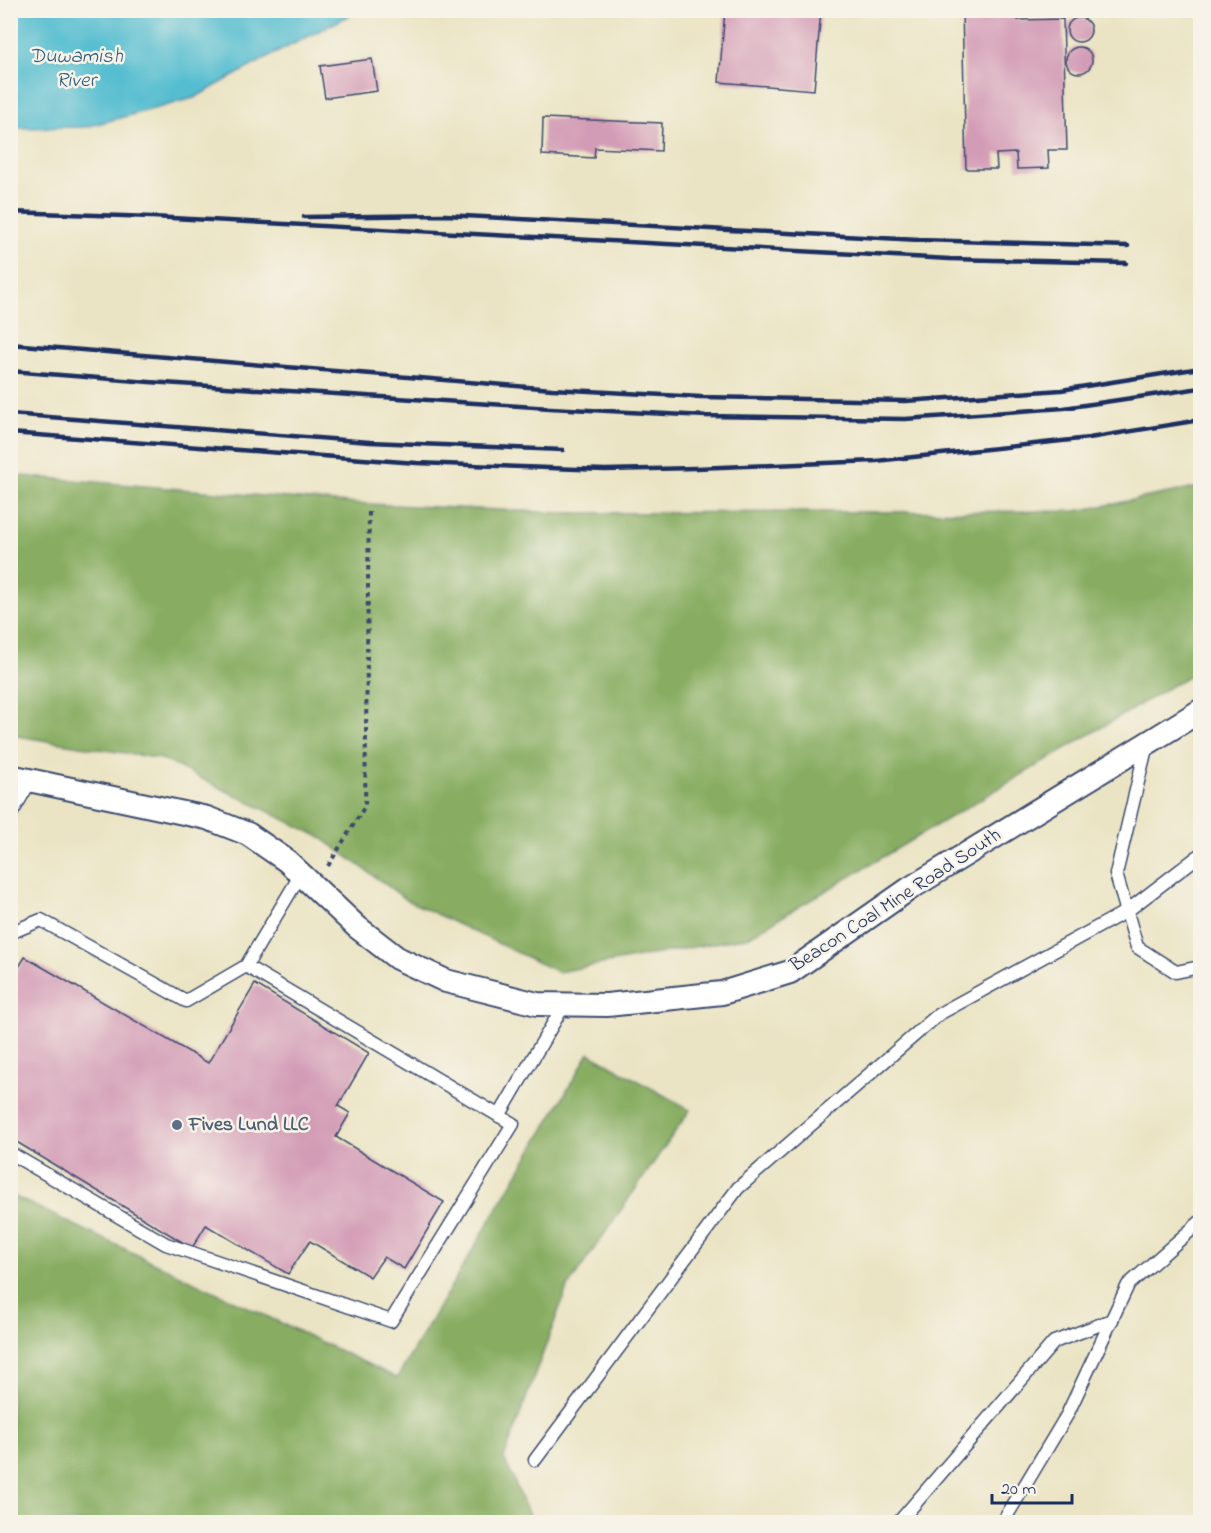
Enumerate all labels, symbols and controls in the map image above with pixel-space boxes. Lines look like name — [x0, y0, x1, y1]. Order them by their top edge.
water label: Duwamish River — [29, 42, 124, 96]
street label: Beacon Coal Mine Road South — [784, 822, 1007, 981]
place label: Fives Lund LLC — [188, 1111, 309, 1140]
marker: Fives Lund LLC — [170, 1118, 184, 1132]
scale bar — [992, 1467, 1072, 1505]
text: 20 m — [1001, 1477, 1036, 1503]

